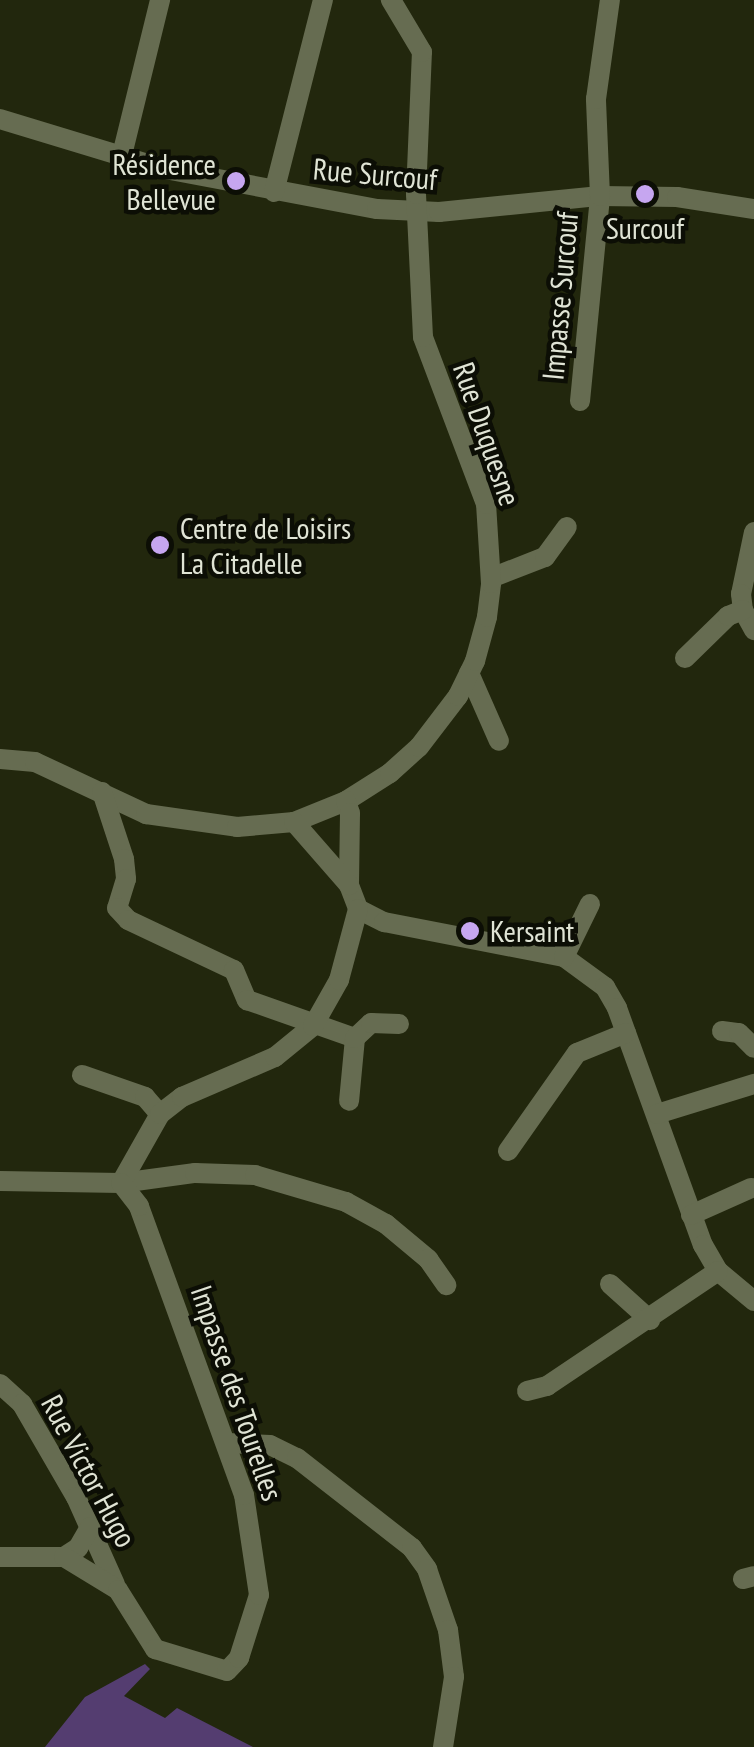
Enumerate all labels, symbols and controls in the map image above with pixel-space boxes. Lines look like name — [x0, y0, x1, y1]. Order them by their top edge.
place label: Résidence Bellevue — [113, 146, 216, 216]
street label: Rue Surcouf — [312, 151, 438, 197]
marker: Résidence Bellevue — [225, 170, 247, 192]
marker: Surcouf — [634, 183, 656, 205]
street label: Impasse Surcouf — [535, 210, 585, 382]
place label: Surcouf — [606, 210, 684, 246]
street label: Rue Duquesne — [446, 358, 528, 510]
place label: Centre de Loisirs La Citadelle — [180, 510, 351, 580]
marker: Centre de Loisirs La Citadelle — [149, 534, 171, 556]
place label: Kersaint — [490, 913, 574, 949]
marker: Kersaint — [459, 920, 481, 942]
street label: Impasse des Tourelles — [183, 1280, 291, 1506]
street label: Rue Victor Hugo — [34, 1388, 144, 1554]

